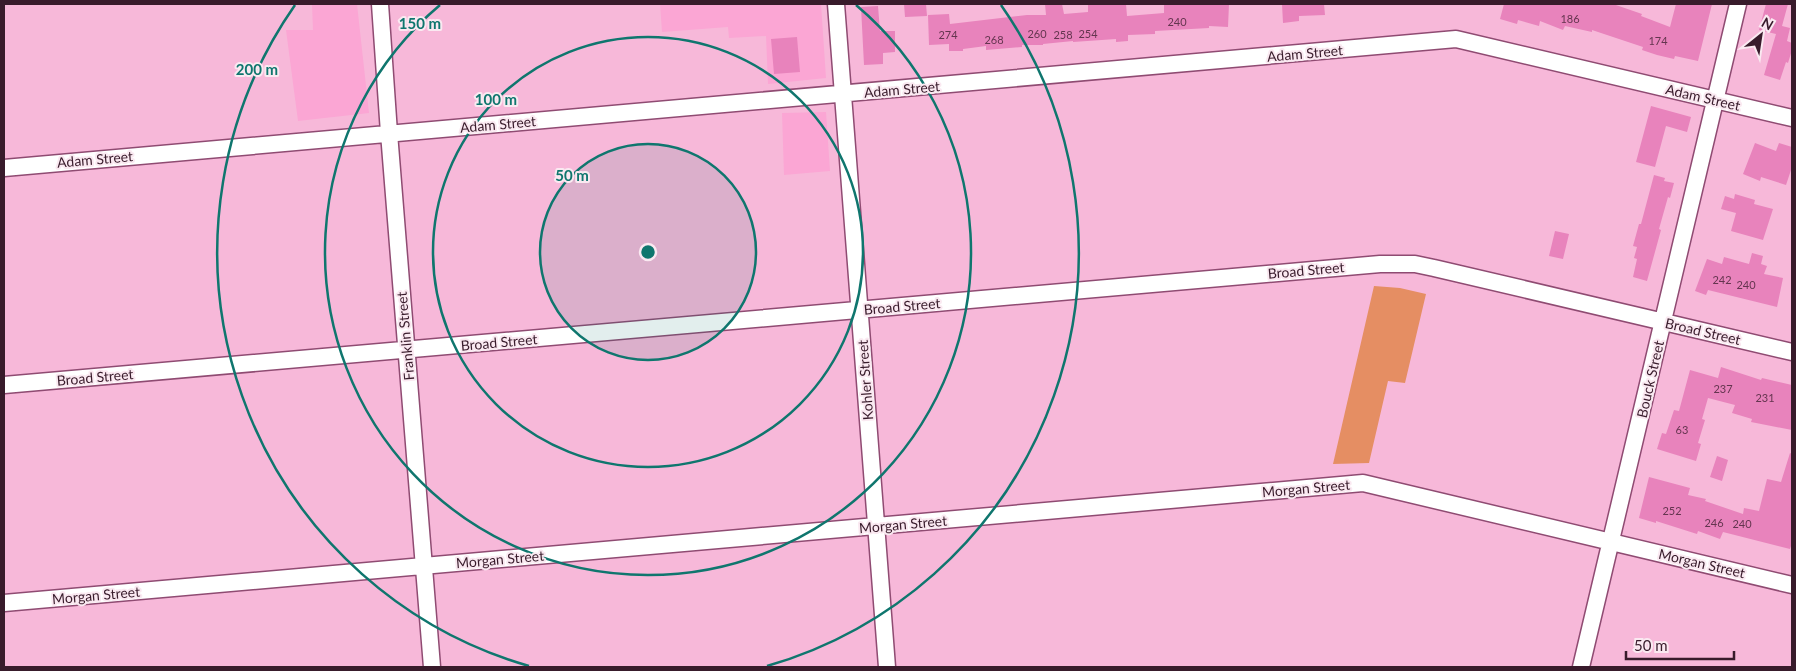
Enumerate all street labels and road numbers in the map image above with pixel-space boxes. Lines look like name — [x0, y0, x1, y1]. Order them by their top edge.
street label: Adam Street — [1266, 41, 1344, 65]
street label: Adam Street — [863, 77, 941, 101]
street label: Adam Street — [1664, 80, 1742, 114]
street label: Adam Street — [459, 112, 537, 136]
street label: Adam Street — [56, 147, 134, 171]
street label: Broad Street — [1267, 258, 1345, 282]
street label: Franklin Street — [393, 291, 417, 381]
street label: Broad Street — [863, 294, 941, 318]
street label: Broad Street — [1664, 314, 1742, 348]
street label: Broad Street — [460, 330, 538, 354]
street label: Kohler Street — [854, 339, 876, 421]
street label: Bouck Street — [1633, 339, 1667, 419]
street label: Broad Street — [56, 365, 134, 389]
street label: Morgan Street — [1261, 476, 1351, 500]
street label: Morgan Street — [858, 512, 948, 536]
street label: Morgan Street — [1657, 545, 1747, 581]
street label: Morgan Street — [455, 547, 545, 571]
street label: Morgan Street — [51, 583, 141, 607]

